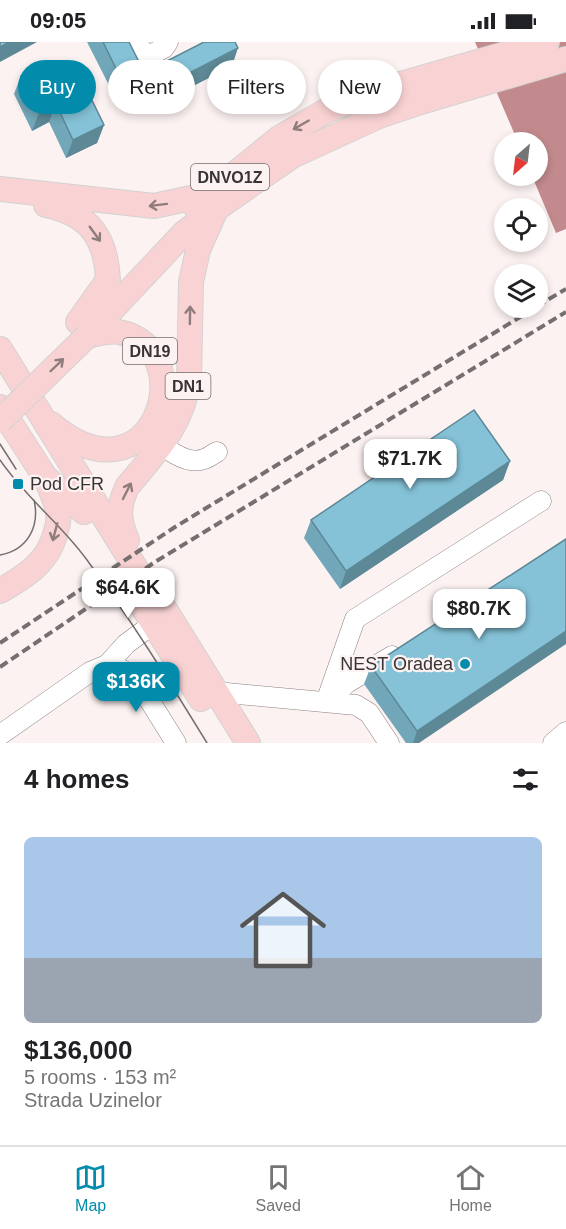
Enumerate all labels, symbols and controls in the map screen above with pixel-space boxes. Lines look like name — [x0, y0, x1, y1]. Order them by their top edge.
text: 09:05 — [30, 8, 86, 33]
chip: Buy — [18, 60, 96, 114]
chip: Rent — [108, 60, 195, 114]
chip: Filters — [207, 60, 306, 114]
chip: New — [318, 60, 402, 114]
one-way arrow — [293, 120, 311, 131]
north arrow — [494, 132, 548, 186]
map controls — [494, 132, 548, 318]
road number: DNVO1Z — [191, 164, 269, 190]
button: locate — [494, 198, 548, 252]
one-way arrow — [148, 199, 168, 210]
one-way arrow — [89, 225, 101, 241]
button: layers — [494, 264, 548, 318]
one-way arrow — [184, 305, 196, 325]
road number: DN19 — [123, 338, 177, 364]
one-way arrow — [50, 358, 65, 373]
road number: DN1 — [166, 373, 210, 399]
pin: $71.7K — [361, 439, 459, 490]
text: $71.7K — [378, 447, 442, 469]
place label: Pod CFR — [30, 474, 104, 494]
marker: Pod CFR — [11, 477, 25, 491]
one-way arrow — [121, 482, 133, 500]
one-way arrow — [49, 522, 61, 541]
pin: $64.6K — [79, 568, 177, 619]
text: $64.6K — [96, 576, 160, 598]
pin: $80.7K — [430, 589, 528, 640]
text: $80.7K — [447, 597, 511, 619]
place label: NEST Oradea — [340, 654, 454, 674]
marker: NEST Oradea — [458, 657, 472, 671]
pin: $136K — [94, 662, 178, 713]
text: $136K — [107, 670, 165, 692]
icon: filters — [509, 763, 542, 796]
text: 4 homes — [24, 764, 130, 794]
icon: home — [229, 876, 337, 984]
text: $136,000 — [24, 1035, 132, 1065]
text: 5 rooms · 153 m² — [24, 1066, 176, 1088]
text: Strada Uzinelor — [24, 1089, 162, 1111]
tab: Map — [74, 1161, 107, 1215]
tab: Saved — [255, 1161, 301, 1215]
tab: Home — [449, 1161, 492, 1215]

